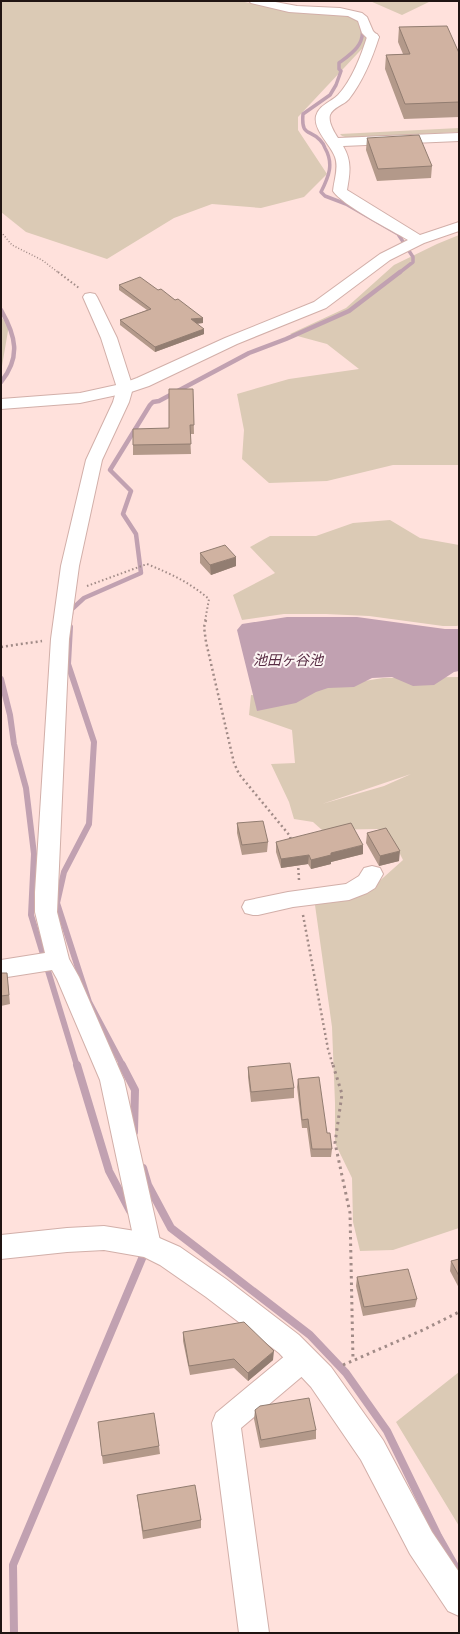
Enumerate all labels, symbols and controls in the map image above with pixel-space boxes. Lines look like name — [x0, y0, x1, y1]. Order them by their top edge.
water label: 池田ヶ谷池 — [253, 651, 325, 670]

